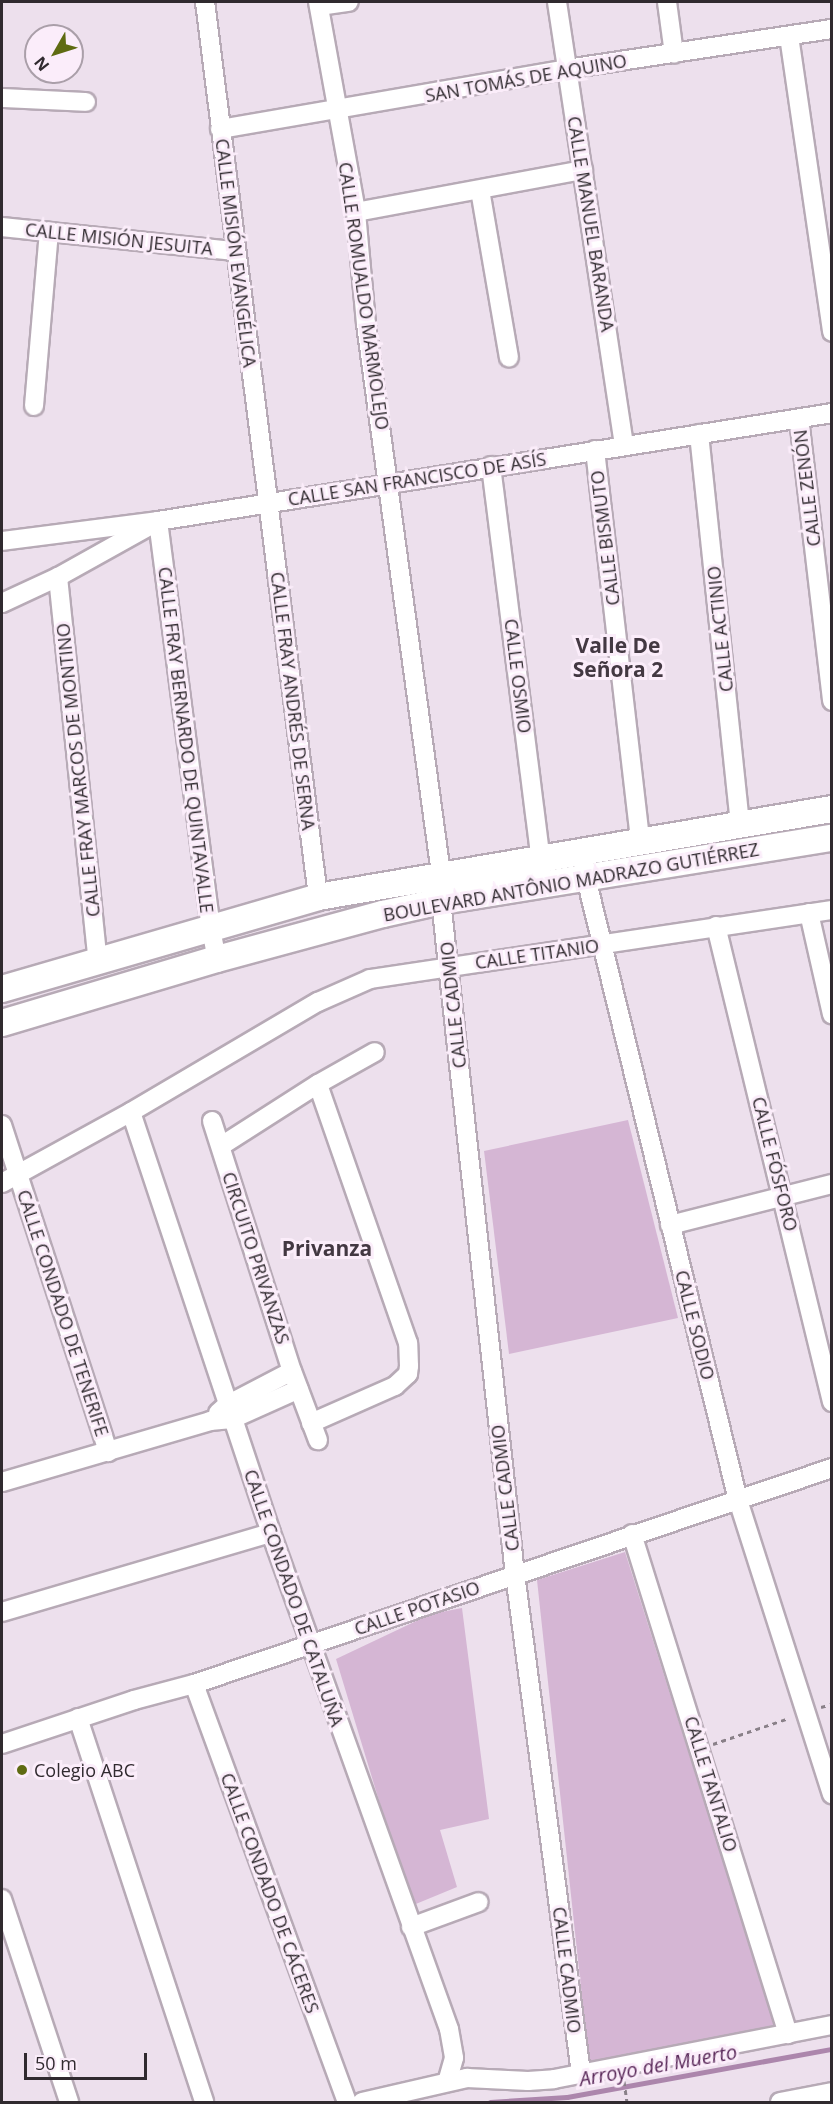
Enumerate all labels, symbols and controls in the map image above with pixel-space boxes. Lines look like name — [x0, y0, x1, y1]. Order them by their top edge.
north arrow — [24, 24, 84, 84]
street label: SAN TOMÁS DE AQUINO — [424, 50, 628, 106]
text: N — [29, 52, 54, 76]
street label: CALLE MANUEL BARANDA — [563, 115, 619, 333]
street label: CALLE MISIÓN EVANGÉLICA — [211, 137, 261, 369]
street label: CALLE ROMUALDO MARMOLEJO — [335, 161, 393, 431]
street label: CALLE MISIÓN JESUITA — [24, 218, 214, 260]
street label: CALLE ZENÓN — [789, 428, 825, 548]
street label: CALLE SAN FRANCISCO DE ASÍS — [286, 448, 548, 510]
street label: CALLE BISMUTO — [586, 469, 624, 607]
street label: CALLE ACTINIO — [703, 565, 737, 693]
street label: CALLE FRAY BERNARDO DE QUINTAVALLE — [154, 566, 218, 914]
street label: CALLE FRAY ANDRÉS DE SERNA — [266, 571, 320, 831]
street label: CALLE OSMIO — [500, 617, 536, 735]
street label: CALLE FRAY MARCOS DE MONTINO — [52, 622, 104, 918]
district label: Valle De Señora 2 — [573, 632, 663, 682]
street label: BOULEVARD ANTÔNIO MADRAZO GUTIÉRREZ — [382, 838, 760, 926]
street label: CALLE TITANIO — [474, 935, 600, 973]
street label: CALLE CADMIO — [436, 941, 470, 1069]
street label: CALLE FÓSFORO — [748, 1095, 802, 1233]
street label: CIRCUITO PRIVANZAS — [218, 1169, 294, 1347]
street label: CALLE CONDADO DE TENERIFE — [13, 1187, 113, 1439]
district label: Privanza — [282, 1235, 372, 1261]
street label: CALLE SODIO — [671, 1268, 719, 1382]
street label: CALLE CADMIO — [487, 1424, 523, 1552]
street label: CALLE CONDADO DE CATALUÑA — [240, 1467, 348, 1729]
street label: CALLE POTASIO — [351, 1576, 483, 1640]
street label: CALLE TANTALIO — [680, 1714, 742, 1854]
place label: Colegio ABC — [34, 1759, 135, 1781]
marker: Colegio ABC — [15, 1763, 29, 1777]
street label: CALLE CONDADO DE CÁCERES — [216, 1770, 324, 2016]
street label: CALLE CADMIO — [549, 1906, 585, 2034]
water label: Arroyo del Muerto — [577, 2039, 739, 2091]
scale bar — [27, 2041, 150, 2079]
text: 50 m — [35, 2051, 77, 2075]

